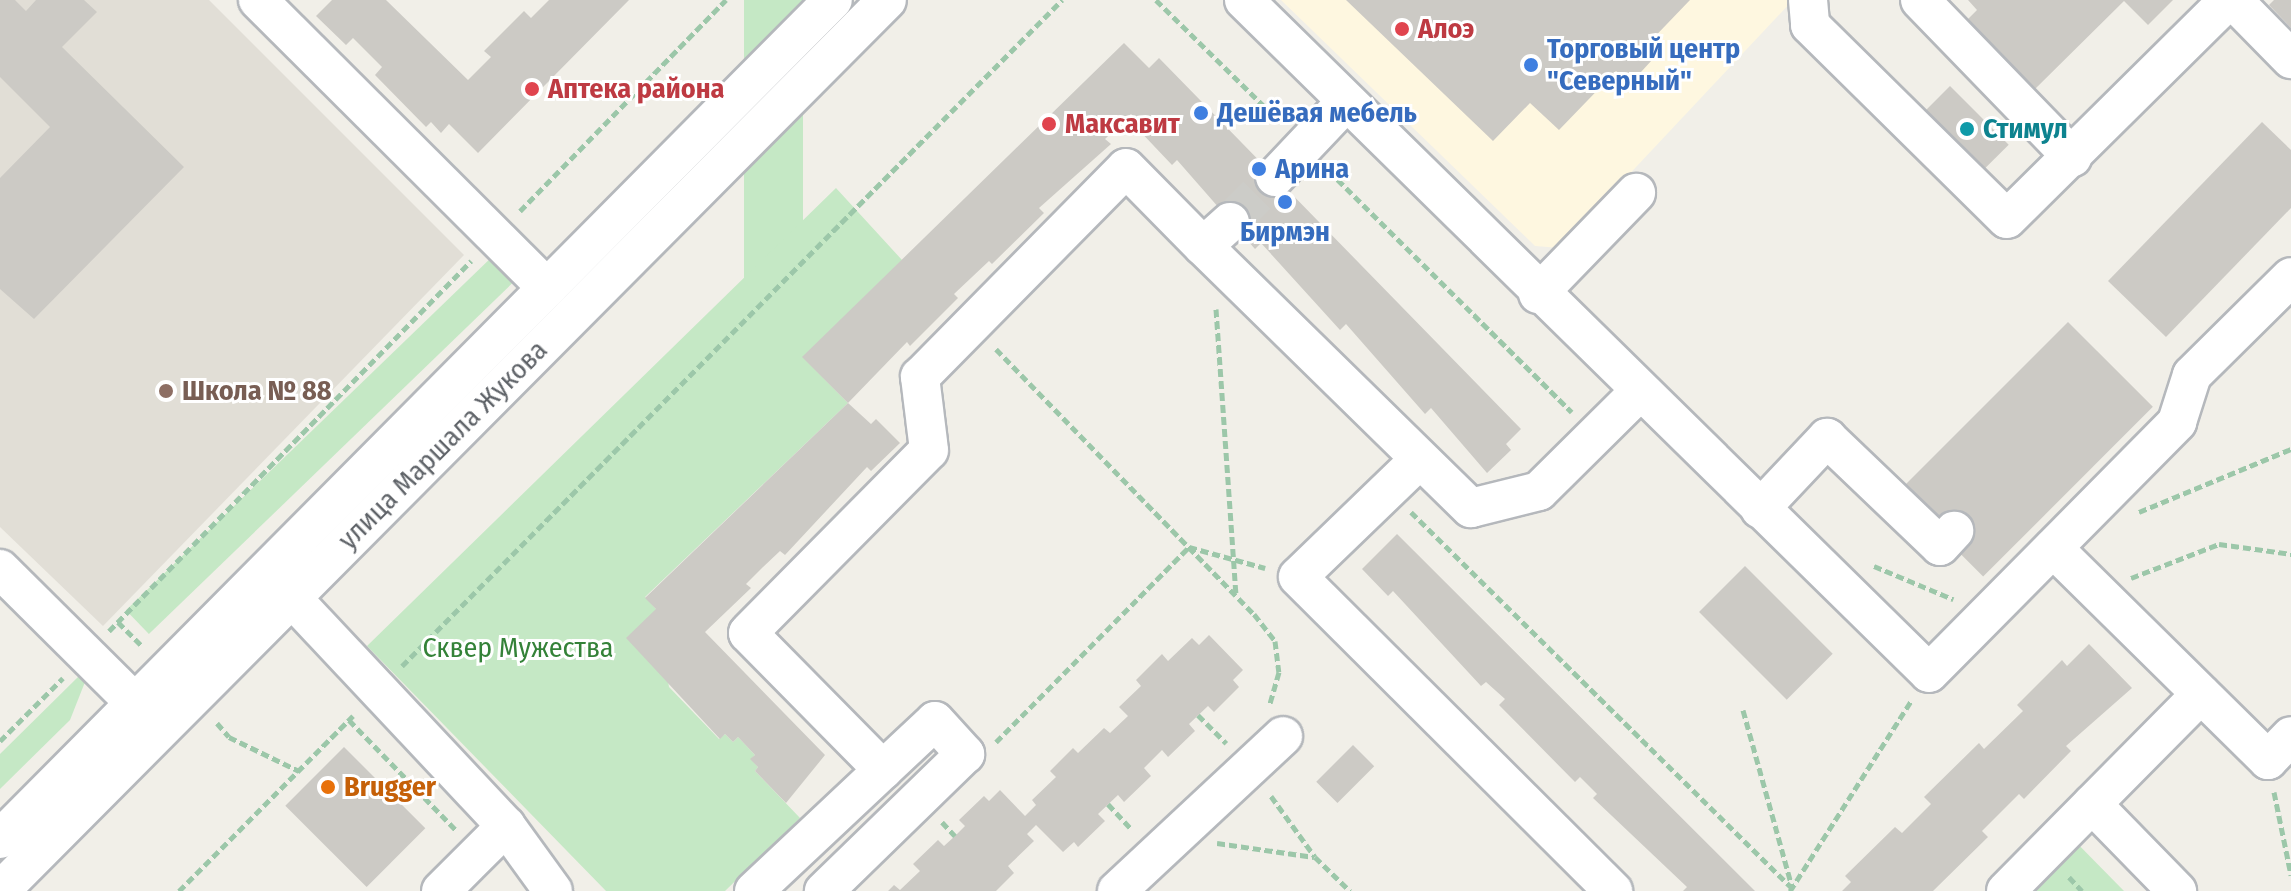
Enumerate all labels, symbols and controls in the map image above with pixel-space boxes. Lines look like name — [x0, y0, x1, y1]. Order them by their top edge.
place label: Алоэ — [1418, 12, 1474, 46]
marker: Алоэ — [1393, 20, 1411, 38]
place label: Торговый центр "Северный" — [1547, 32, 1740, 98]
marker: Торговый центр "Северный" — [1522, 56, 1540, 74]
place label: Аптека района — [548, 72, 724, 106]
marker: Аптека района — [523, 80, 541, 98]
place label: Дешёвая мебель — [1217, 96, 1417, 130]
marker: Дешёвая мебель — [1192, 104, 1210, 122]
place label: Максавит — [1065, 107, 1180, 141]
place label: Стимул — [1983, 112, 2068, 146]
marker: Максавит — [1040, 115, 1058, 133]
marker: Стимул — [1958, 120, 1976, 138]
place label: Арина — [1275, 152, 1349, 186]
marker: Арина — [1250, 160, 1268, 178]
marker: Бирмэн — [1276, 193, 1294, 211]
place label: Бирмэн — [1240, 215, 1330, 249]
street label: улица Маршала Жукова — [331, 333, 555, 557]
place label: Школа № 88 — [182, 374, 332, 408]
marker: Школа № 88 — [157, 382, 175, 400]
park label: Сквер Мужества — [423, 631, 613, 665]
place label: Brugger — [344, 770, 436, 804]
marker: Brugger — [319, 778, 337, 796]

